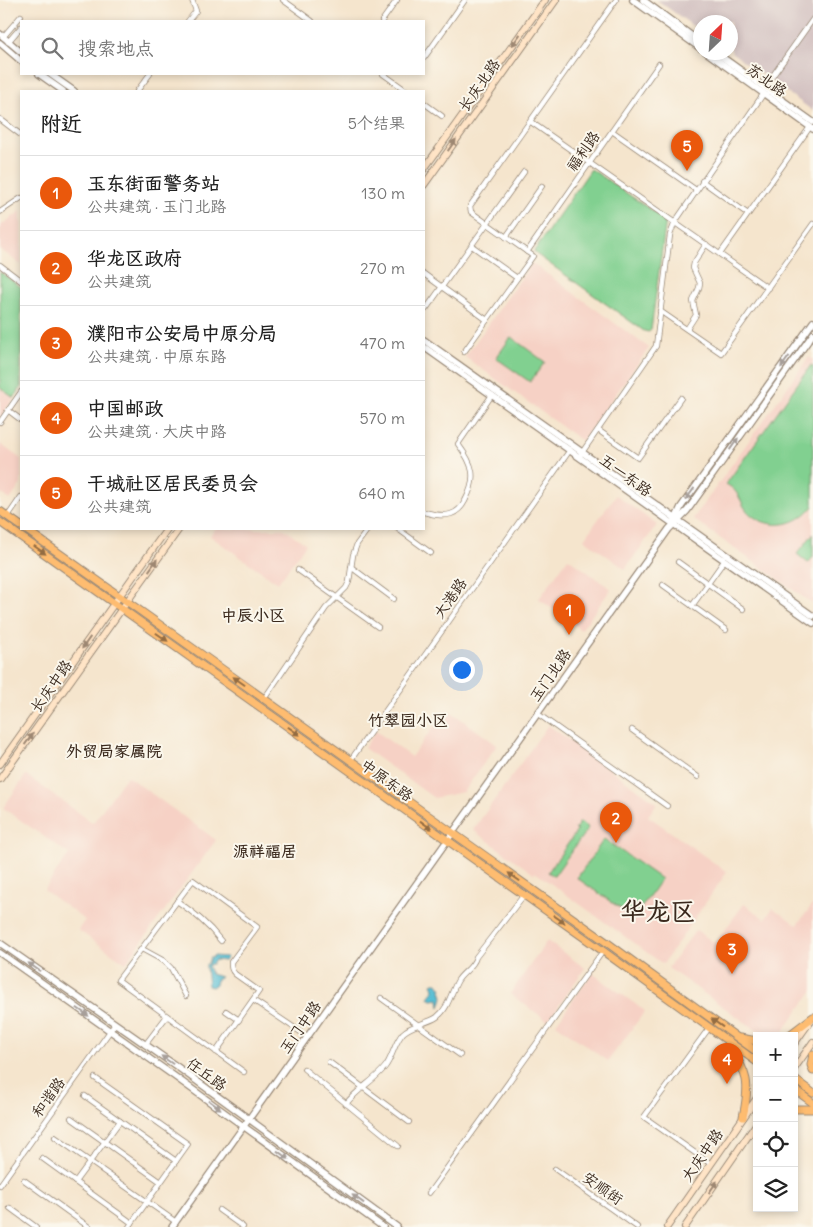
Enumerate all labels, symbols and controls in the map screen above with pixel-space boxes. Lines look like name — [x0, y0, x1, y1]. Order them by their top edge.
north arrow — [693, 15, 738, 60]
search box — [20, 20, 425, 75]
one-way arrow — [511, 33, 521, 47]
icon: search — [38, 34, 66, 62]
text: 搜索地点 — [78, 36, 154, 60]
street label: 长庆北路 — [454, 55, 504, 115]
street label: 苏北路 — [743, 59, 791, 101]
text: 附近 — [40, 110, 82, 137]
text: 5个结果 — [348, 113, 405, 133]
street label: 福利路 — [562, 127, 604, 175]
pin: 5 — [671, 130, 703, 171]
one-way arrow — [447, 138, 457, 152]
text: 玉东街面警务站 — [87, 171, 220, 195]
text: 1 — [53, 183, 59, 203]
text: 130 m — [361, 183, 405, 203]
text: 公共建筑 · 玉门北路 — [87, 196, 226, 216]
text: 华龙区政府 — [87, 246, 182, 270]
text: 2 — [52, 258, 60, 278]
text: 270 m — [360, 258, 405, 278]
text: 公共建筑 — [87, 271, 151, 291]
text: 濮阳市公安局中原分局 — [87, 321, 277, 345]
text: 3 — [51, 333, 61, 353]
text: 470 m — [360, 333, 405, 353]
text: 公共建筑 · 中原东路 — [87, 346, 226, 366]
one-way arrow — [780, 355, 790, 368]
text: 中国邮政 — [87, 396, 163, 420]
text: 4 — [51, 408, 61, 428]
text: 570 m — [360, 408, 405, 428]
text: 公共建筑 · 大庆中路 — [87, 421, 226, 441]
one-way arrow — [729, 438, 740, 451]
street label: 五一东路 — [596, 450, 656, 500]
text: 干城社区居民委员会 — [87, 471, 258, 495]
text: 5 — [51, 483, 61, 503]
text: 640 m — [358, 483, 405, 503]
one-way arrow — [685, 487, 695, 501]
text: 公共建筑 — [87, 496, 151, 516]
one-way arrow — [33, 545, 47, 555]
one-way arrow — [148, 558, 158, 572]
street label: 大港路 — [429, 574, 471, 622]
pin: 1 — [553, 594, 585, 635]
district label: 中辰小区 — [221, 605, 285, 625]
one-way arrow — [155, 632, 168, 642]
one-way arrow — [81, 636, 91, 650]
street label: 玉门北路 — [525, 645, 575, 705]
street label: 长庆中路 — [26, 656, 76, 716]
your location — [449, 657, 475, 683]
one-way arrow — [233, 676, 246, 687]
district label: 竹翠园小区 — [368, 710, 448, 730]
one-way arrow — [287, 726, 301, 736]
one-way arrow — [24, 732, 34, 746]
district label: 外贸局家属院 — [66, 741, 162, 761]
street label: 中原东路 — [357, 755, 417, 805]
pin: 2 — [600, 802, 632, 843]
one-way arrow — [419, 820, 432, 831]
district label: 源祥福居 — [233, 841, 297, 861]
one-way arrow — [507, 872, 521, 882]
district label: 华龙区 — [620, 895, 696, 927]
one-way arrow — [552, 914, 566, 924]
pin: 3 — [716, 933, 748, 974]
one-way arrow — [27, 962, 41, 972]
street label: 玉门中路 — [275, 997, 325, 1057]
one-way arrow — [76, 1007, 89, 1017]
one-way arrow — [711, 1018, 724, 1028]
map controls — [753, 1032, 798, 1212]
button: + — [753, 1032, 798, 1077]
pin: 4 — [711, 1043, 743, 1084]
street label: 任丘路 — [183, 1053, 231, 1095]
one-way arrow — [160, 1055, 174, 1065]
street label: 和谐路 — [27, 1073, 69, 1121]
button: − — [753, 1077, 798, 1122]
one-way arrow — [208, 1100, 221, 1111]
button: locate — [753, 1122, 798, 1167]
street label: 大庆中路 — [677, 1125, 727, 1185]
one-way arrow — [276, 1150, 290, 1160]
street label: 安顺街 — [579, 1167, 627, 1209]
button: layers — [753, 1167, 798, 1212]
one-way arrow — [708, 1180, 718, 1194]
one-way arrow — [352, 1193, 365, 1204]

